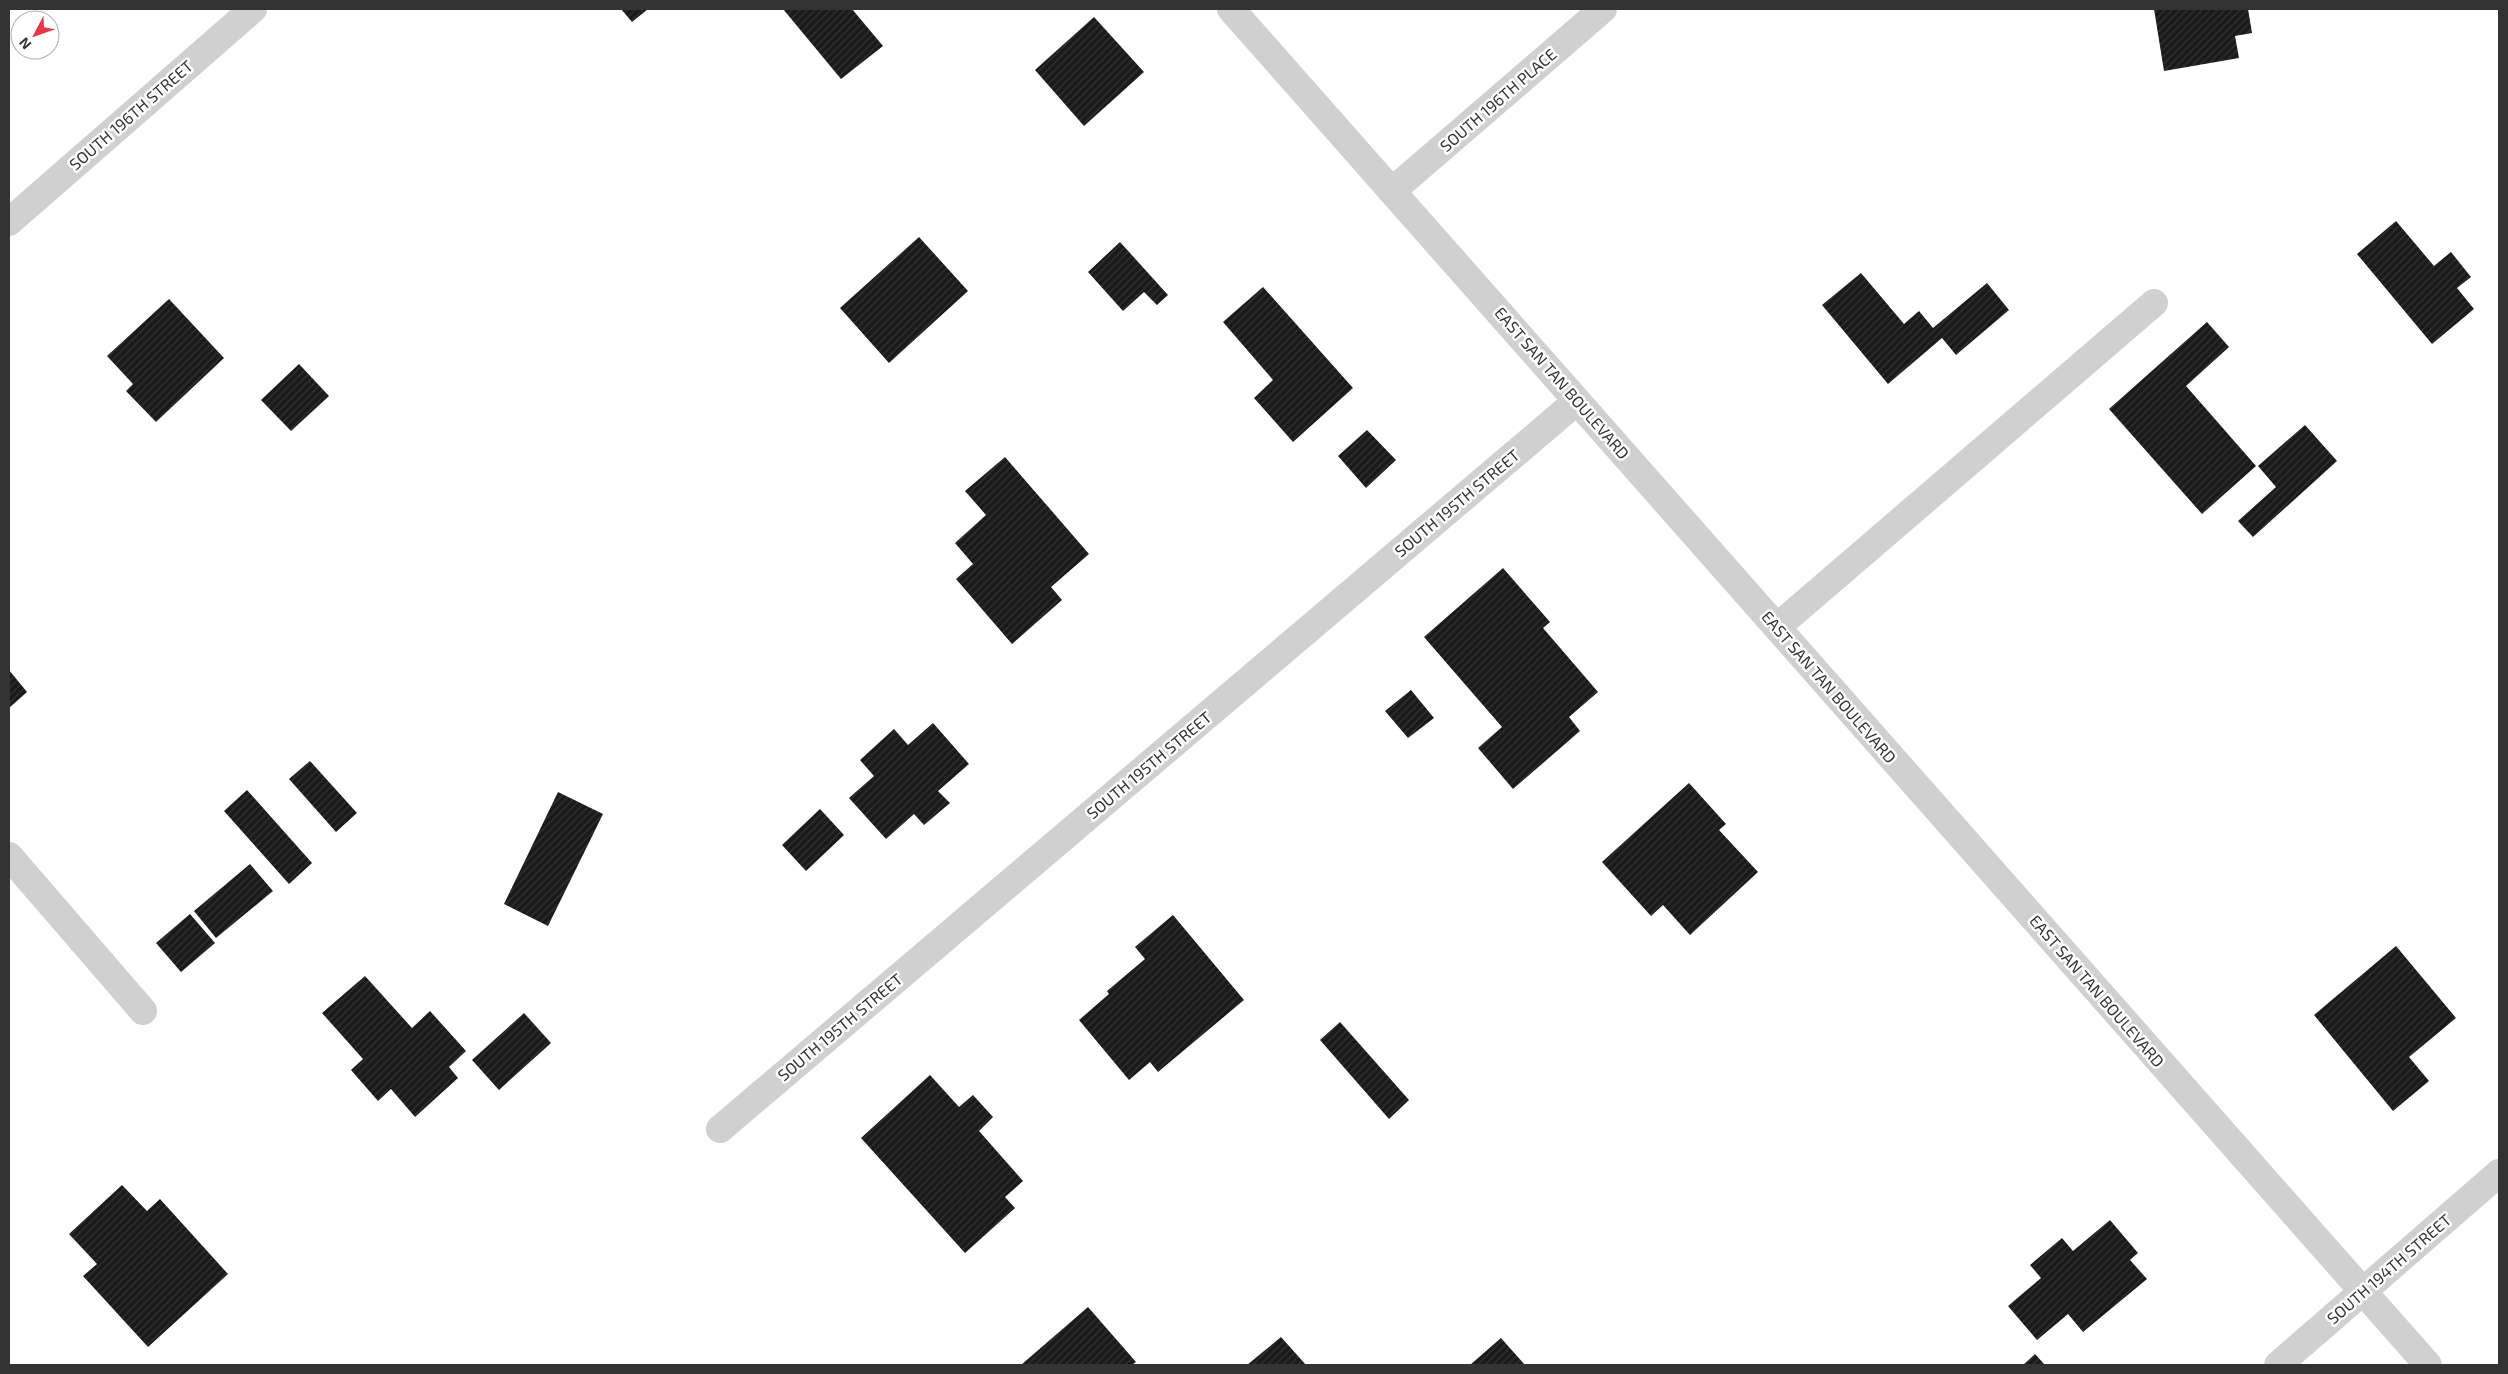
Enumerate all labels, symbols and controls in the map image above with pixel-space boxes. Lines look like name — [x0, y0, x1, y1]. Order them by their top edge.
north arrow — [10, 10, 60, 60]
text: N — [15, 34, 35, 53]
street label: SOUTH 196TH PLACE — [1436, 44, 1560, 155]
street label: SOUTH 196TH STREET — [65, 56, 196, 173]
street label: EAST SAN TAN BOULEVARD — [1491, 303, 1634, 463]
street label: SOUTH 195TH STREET — [1390, 445, 1523, 560]
street label: EAST SAN TAN BOULEVARD — [1758, 607, 1901, 767]
street label: SOUTH 195TH STREET — [1082, 707, 1215, 822]
street label: EAST SAN TAN BOULEVARD — [2026, 911, 2169, 1071]
street label: SOUTH 195TH STREET — [773, 969, 906, 1084]
street label: SOUTH 194TH STREET — [2323, 1210, 2455, 1328]

